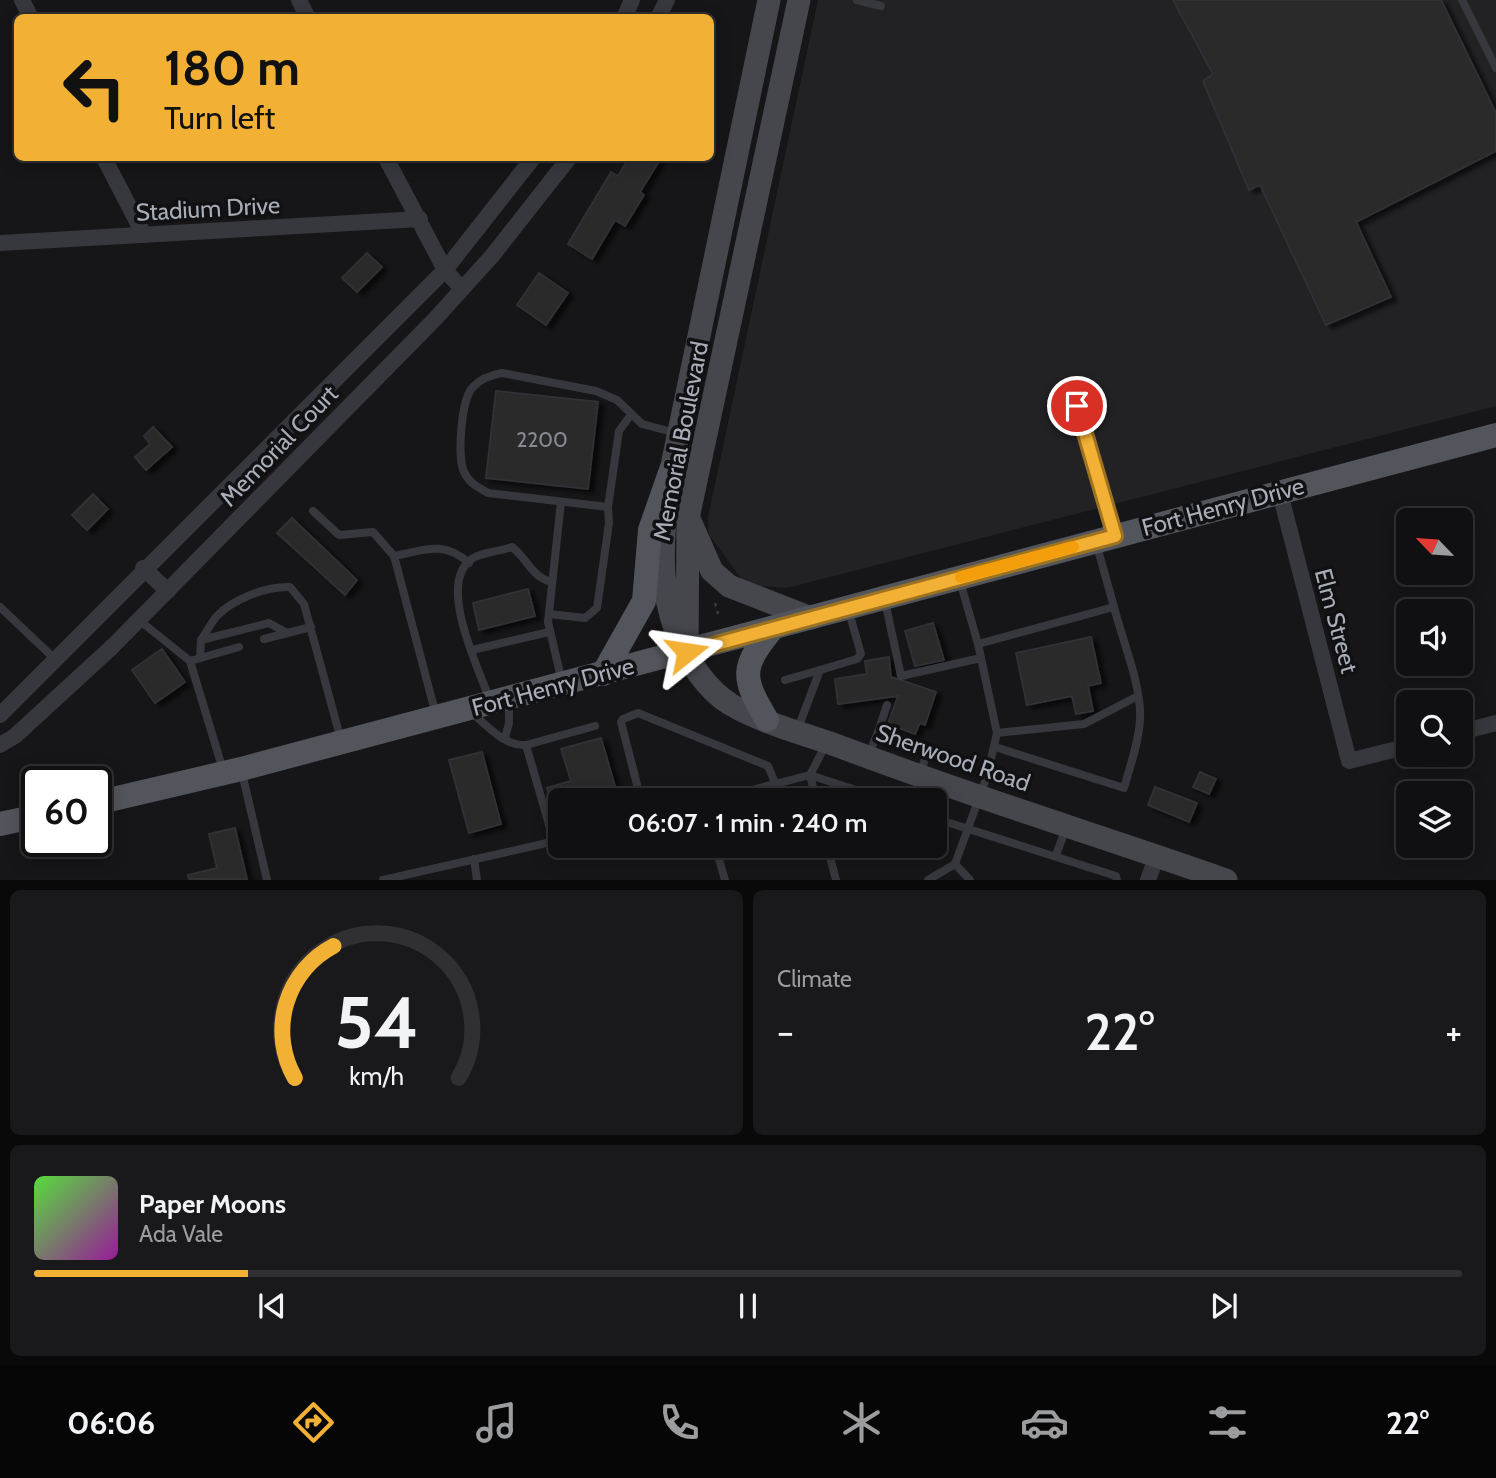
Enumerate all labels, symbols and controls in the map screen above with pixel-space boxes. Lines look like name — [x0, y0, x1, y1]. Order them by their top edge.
text: 180 m — [164, 38, 300, 97]
icon: left — [49, 42, 140, 133]
text: Turn left — [164, 98, 275, 137]
street label: Stadium Drive — [135, 190, 281, 227]
street label: Memorial Boulevard — [647, 339, 714, 543]
pin — [1047, 376, 1107, 436]
street label: Memorial Court — [214, 379, 344, 512]
icon: arrive — [1058, 387, 1096, 425]
house number: 2200 — [516, 427, 568, 452]
street label: Fort Henry Drive — [1138, 471, 1307, 542]
north arrow — [1396, 508, 1474, 584]
map controls — [1396, 508, 1473, 858]
street label: Elm Street — [1309, 565, 1364, 676]
button: sound — [1396, 599, 1473, 676]
position arrow — [650, 615, 724, 689]
street label: Fort Henry Drive — [468, 651, 637, 722]
button: search — [1396, 690, 1473, 767]
street label: Sherwood Road — [872, 718, 1034, 797]
speed limit sign: 60 — [21, 766, 112, 857]
button: layers — [1396, 781, 1473, 858]
text: 06:07 · 1 min · 240 m — [628, 807, 867, 839]
text: Climate — [777, 965, 852, 993]
text: 54 — [334, 979, 419, 1067]
text: 22° — [1085, 1000, 1154, 1063]
text: − — [777, 1008, 794, 1055]
text: + — [1445, 1008, 1462, 1055]
text: km/h — [349, 1061, 404, 1091]
text: Paper Moons — [139, 1188, 286, 1220]
text: Ada Vale — [139, 1220, 223, 1248]
icon: previous — [253, 1287, 291, 1325]
icon: pause — [729, 1287, 767, 1325]
icon: next — [1205, 1287, 1243, 1325]
icon: directions — [289, 1398, 338, 1447]
icon: music — [472, 1398, 521, 1447]
icon: phone — [655, 1398, 704, 1447]
icon: climate — [837, 1398, 886, 1447]
icon: car — [1020, 1398, 1069, 1447]
icon: filters — [1203, 1398, 1252, 1447]
text: 06:06 — [67, 1403, 155, 1442]
text: 22° — [1386, 1403, 1429, 1442]

